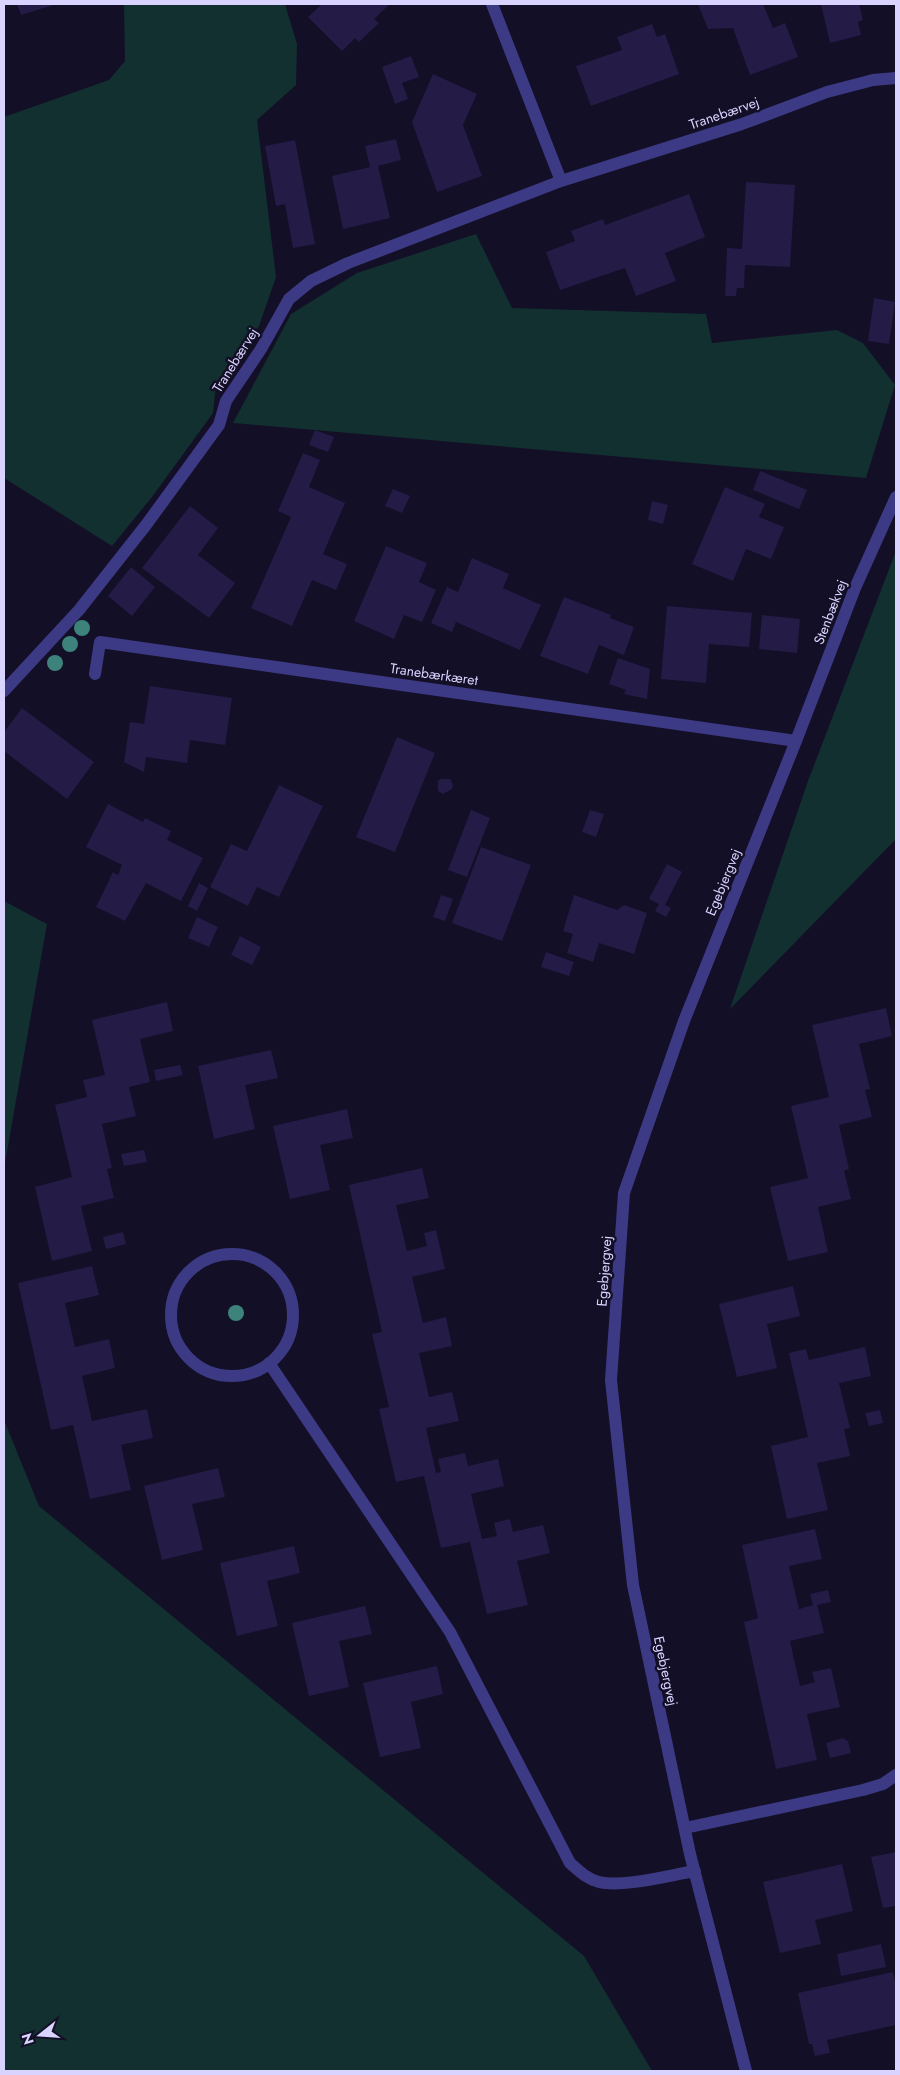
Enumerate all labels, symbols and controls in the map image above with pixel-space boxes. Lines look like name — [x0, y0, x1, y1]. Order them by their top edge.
street label: Tranebærvej — [686, 92, 762, 134]
street label: Tranebærvej — [207, 324, 263, 396]
street label: Stenbækvej — [808, 577, 852, 647]
street label: Tranebærkæret — [389, 658, 480, 690]
street label: Egebjergvej — [700, 845, 746, 919]
street label: Egebjergvej — [592, 1235, 616, 1307]
street label: Egebjergvej — [649, 1634, 683, 1708]
north arrow — [15, 2010, 65, 2060]
text: N — [16, 2031, 39, 2047]

